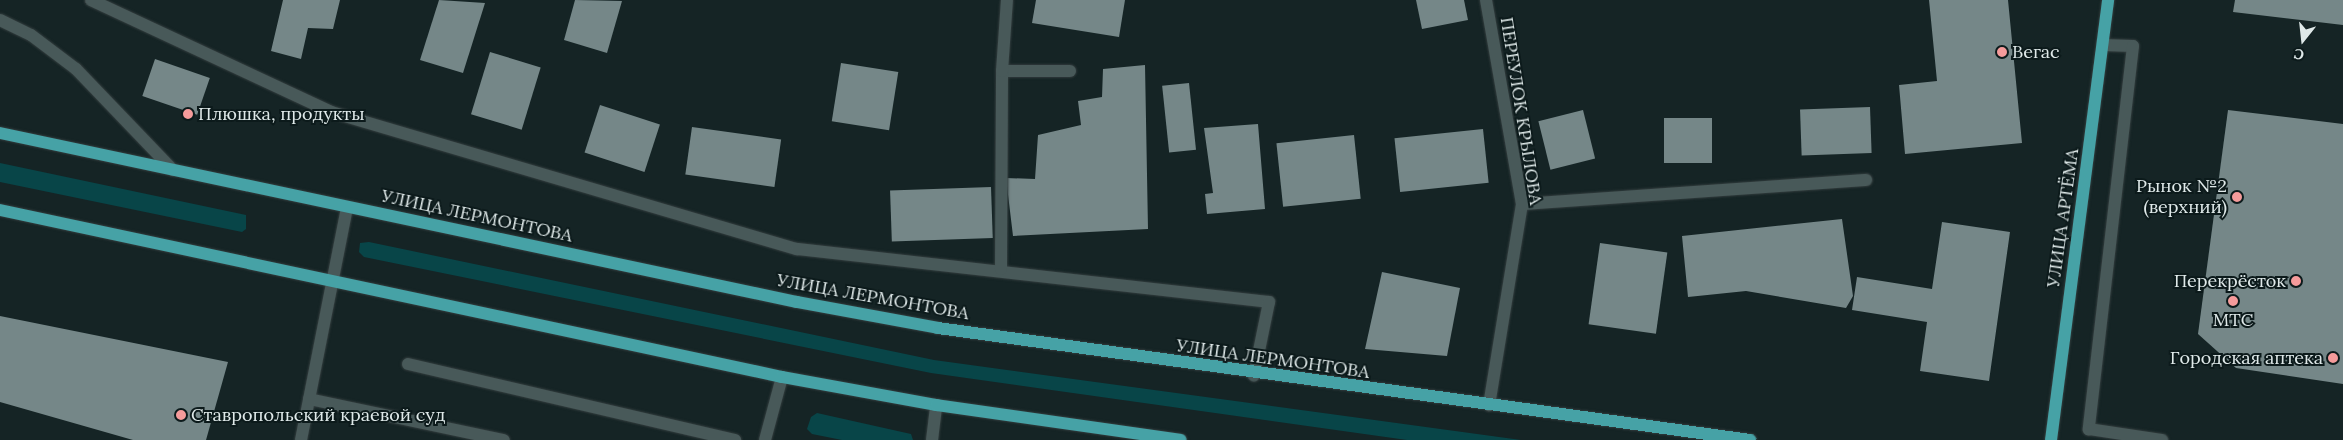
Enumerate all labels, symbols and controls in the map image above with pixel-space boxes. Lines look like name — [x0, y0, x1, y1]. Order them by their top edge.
street label: ПЕРЕУЛОК КРЫЛОВА — [1495, 15, 1547, 207]
north arrow — [2278, 15, 2328, 65]
place label: Вегас — [2012, 41, 2060, 63]
text: С — [2292, 44, 2306, 64]
marker: Вегас — [1996, 46, 2008, 58]
place label: Плюшка, продукты — [198, 103, 365, 125]
marker: Плюшка, продукты — [182, 108, 194, 120]
street label: УЛИЦА АРТЁМА — [2043, 147, 2083, 289]
place label: Рынок №2 (верхний) — [2136, 176, 2227, 218]
street label: УЛИЦА ЛЕРМОНТОВА — [379, 185, 575, 247]
marker: Рынок №2 (верхний) — [2231, 191, 2243, 203]
street label: УЛИЦА ЛЕРМОНТОВА — [775, 269, 971, 325]
place label: Перекрёсток — [2174, 270, 2286, 292]
marker: Перекрёсток — [2290, 275, 2302, 287]
marker: МТС — [2227, 295, 2239, 307]
place label: МТС — [2213, 309, 2253, 331]
street label: УЛИЦА ЛЕРМОНТОВА — [1175, 335, 1371, 383]
place label: Городская аптека — [2170, 347, 2323, 369]
marker: Городская аптека — [2327, 352, 2339, 364]
place label: Ставропольский краевой суд — [191, 404, 445, 426]
marker: Ставропольский краевой суд — [175, 409, 187, 421]

